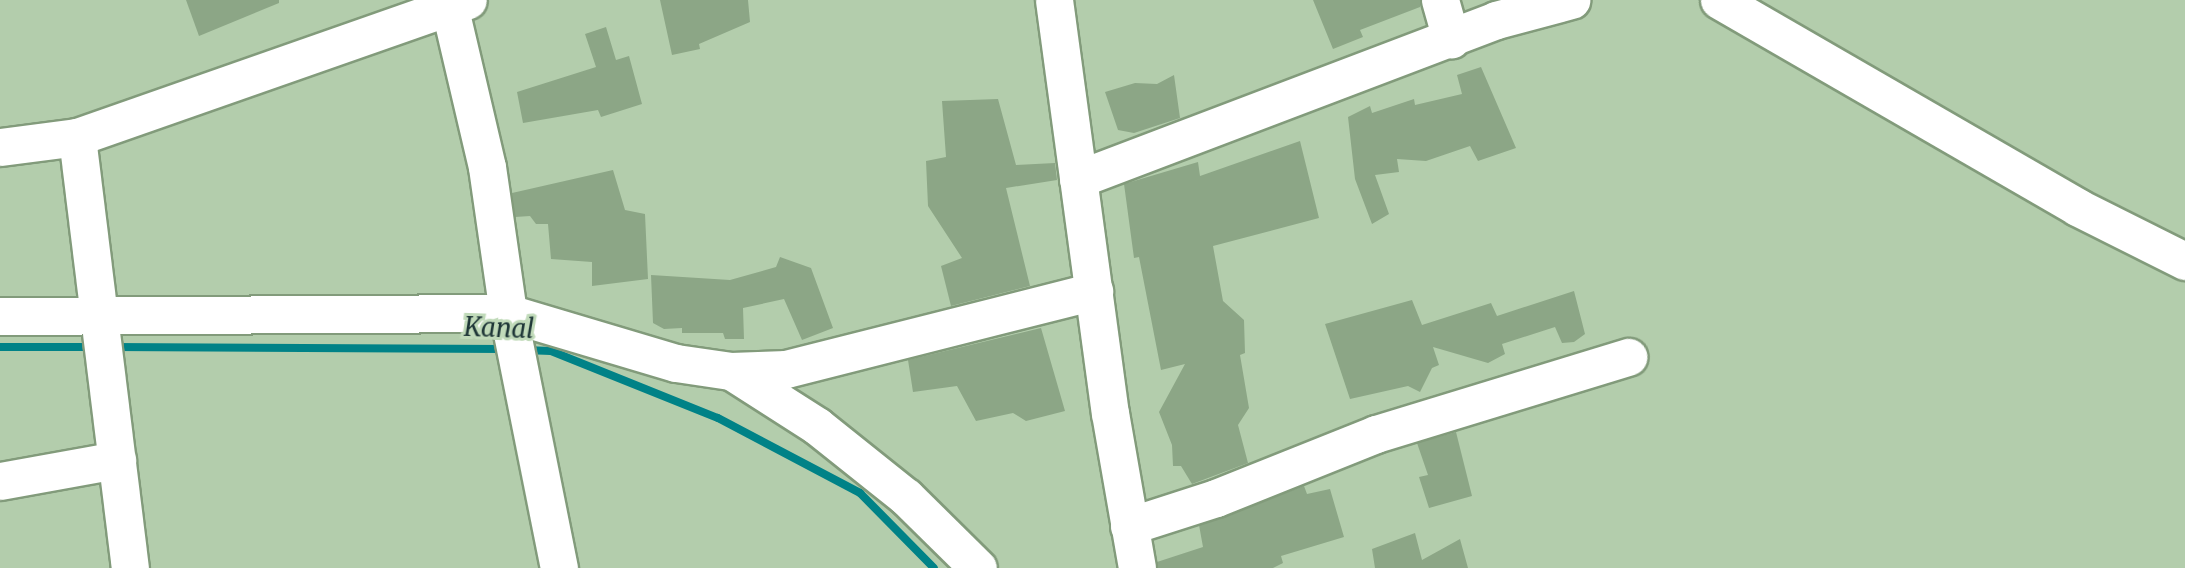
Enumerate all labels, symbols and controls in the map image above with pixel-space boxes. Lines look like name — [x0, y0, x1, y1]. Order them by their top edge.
water label: Kanal — [463, 311, 535, 345]

